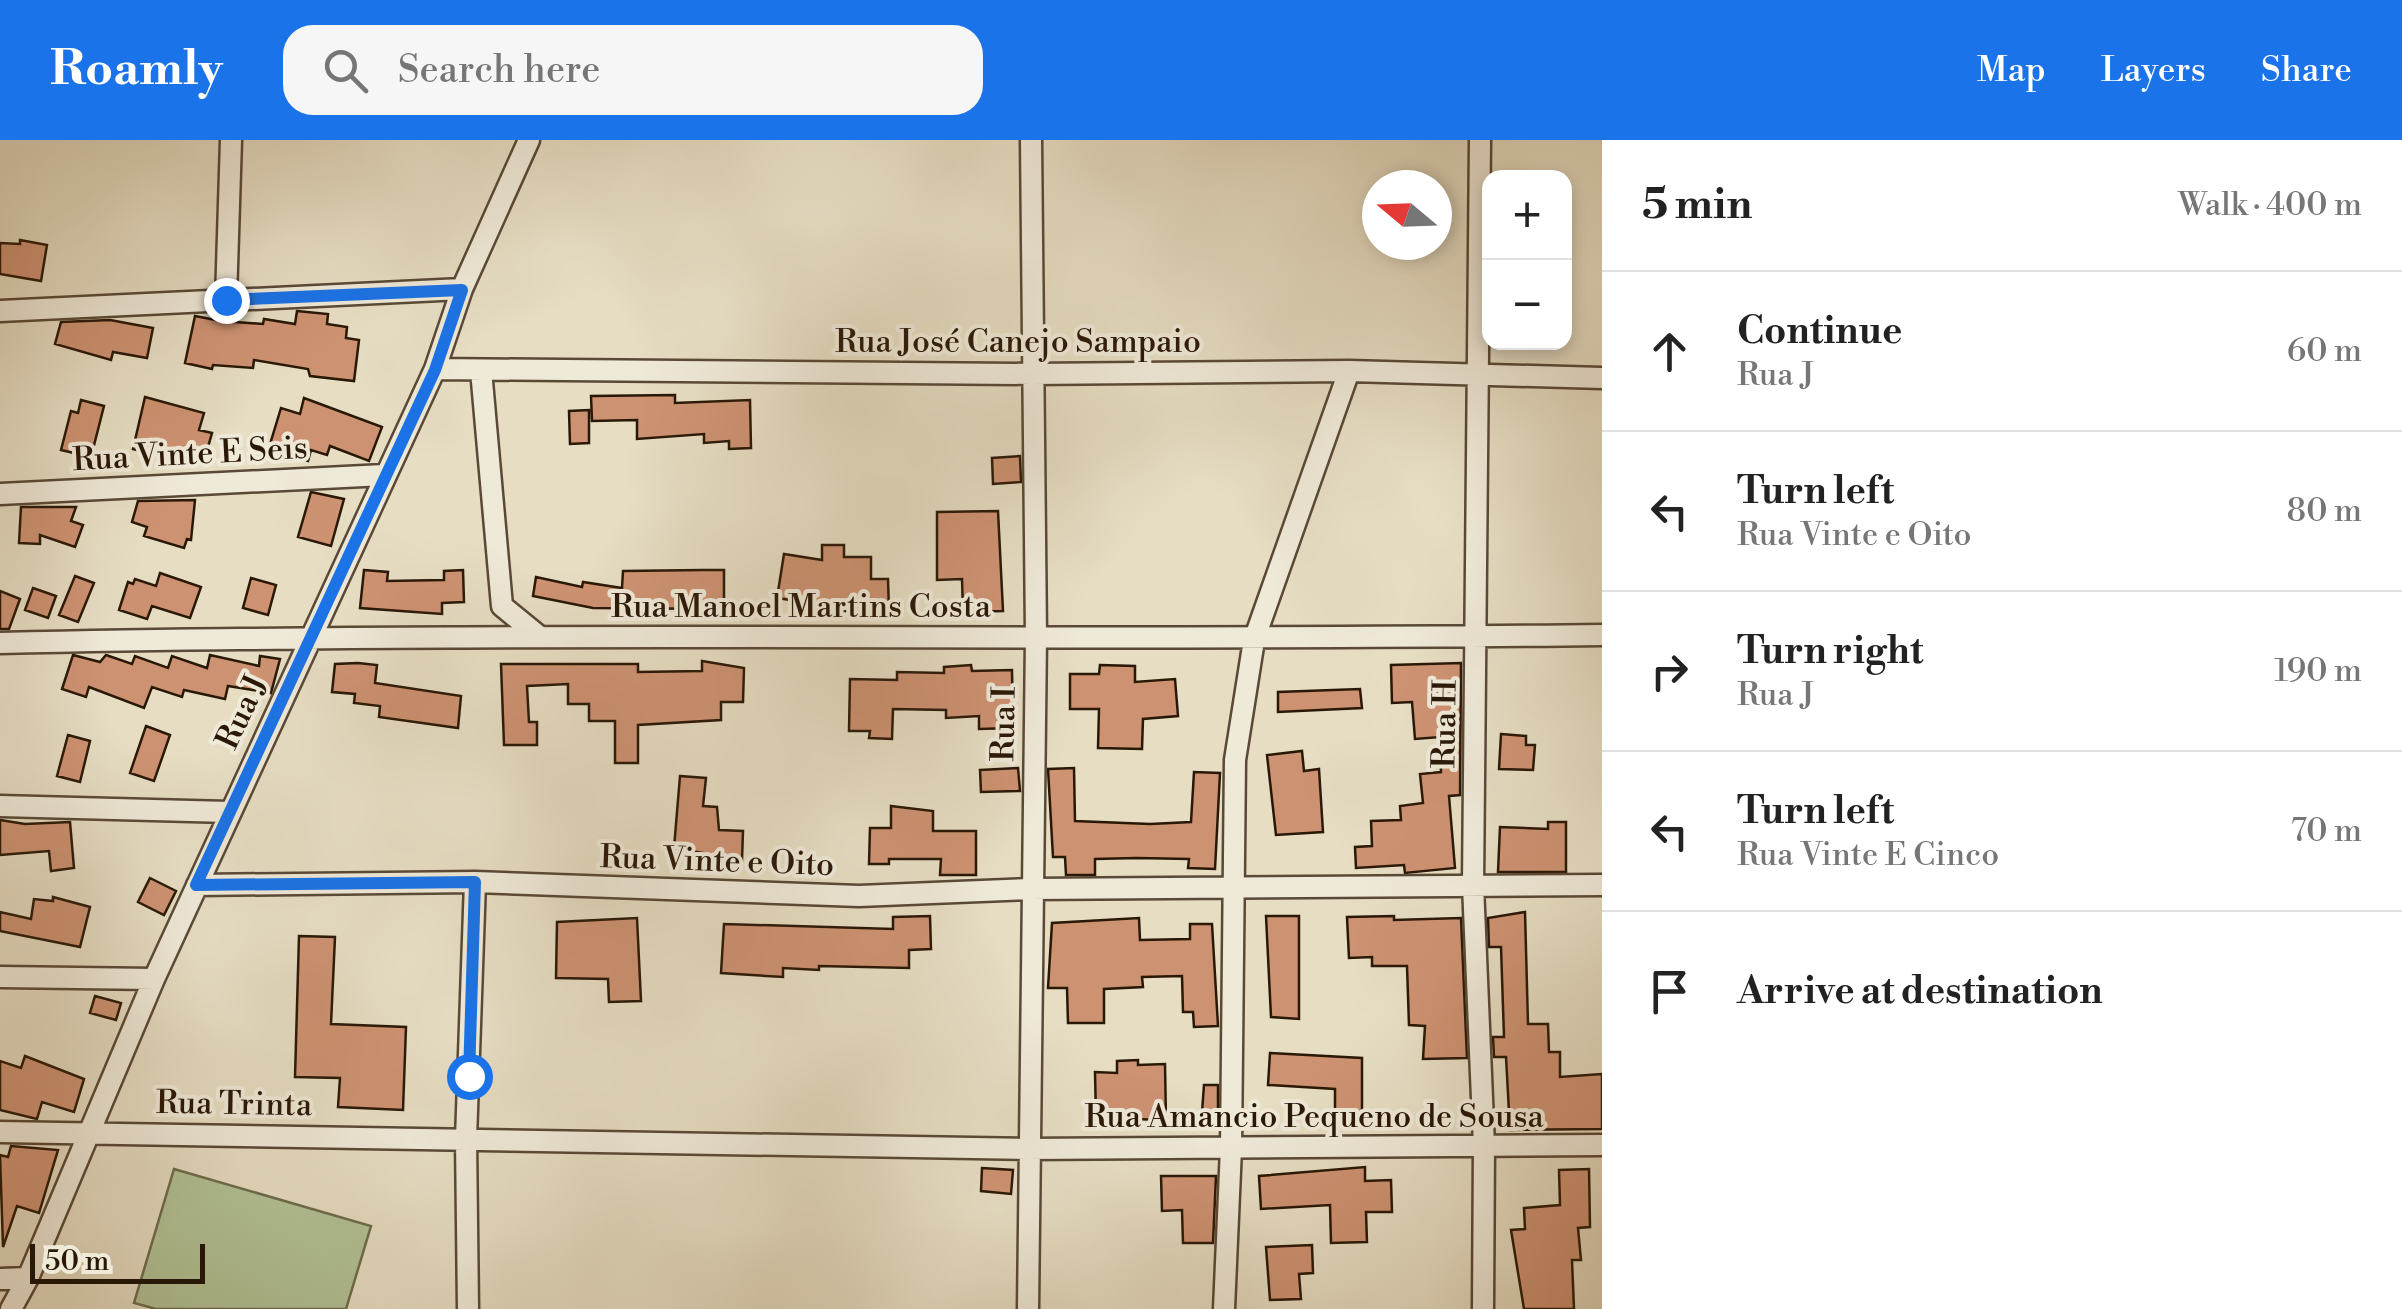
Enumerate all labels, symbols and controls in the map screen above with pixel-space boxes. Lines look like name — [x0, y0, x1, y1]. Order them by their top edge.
search box — [283, 25, 983, 115]
text: Roamly — [50, 40, 223, 100]
icon: search — [318, 43, 373, 98]
text: Search here — [398, 47, 600, 94]
text: Map — [1977, 49, 2046, 92]
text: Layers — [2101, 49, 2206, 92]
text: Share — [2261, 49, 2352, 92]
north arrow — [1362, 170, 1452, 260]
map controls — [1482, 170, 1572, 350]
button: + — [1482, 170, 1572, 260]
text: 5 min — [1642, 179, 1752, 232]
text: Walk · 400 m — [2178, 185, 2362, 225]
button: − — [1482, 260, 1572, 350]
route end — [204, 278, 250, 324]
text: Continue — [1737, 308, 1902, 355]
street label: Rua José Canejo Sampaio — [835, 322, 1201, 362]
icon: ahead — [1642, 324, 1697, 379]
text: 60 m — [2287, 331, 2362, 371]
text: Rua J — [1737, 355, 1815, 395]
street label: Rua Vinte E Seis — [71, 428, 309, 480]
text: Turn left — [1737, 468, 1894, 515]
icon: left — [1642, 484, 1697, 539]
text: 80 m — [2287, 491, 2362, 531]
text: Rua Vinte e Oito — [1737, 515, 1972, 555]
street label: Rua Manoel Martins Costa — [611, 587, 992, 627]
text: Turn right — [1737, 628, 1923, 675]
icon: right — [1642, 644, 1697, 699]
text: 190 m — [2274, 651, 2362, 691]
street label: Rua J — [207, 668, 277, 756]
text: Rua J — [1737, 675, 1815, 715]
street label: Rua H — [1424, 679, 1466, 769]
street label: Rua I — [983, 686, 1025, 762]
text: Turn left — [1737, 788, 1894, 835]
icon: left — [1642, 804, 1697, 859]
text: 70 m — [2291, 811, 2362, 851]
text: Rua Vinte E Cinco — [1737, 835, 1999, 875]
street label: Rua Vinte e Oito — [599, 837, 835, 885]
icon: arrive — [1642, 964, 1697, 1019]
text: Arrive at destination — [1737, 968, 2103, 1015]
route start — [447, 1054, 493, 1100]
street label: Rua Trinta — [155, 1083, 313, 1125]
street label: Rua Amancio Pequeno de Sousa — [1084, 1097, 1544, 1137]
scale bar — [30, 1239, 205, 1284]
text: 50 m — [45, 1244, 109, 1279]

